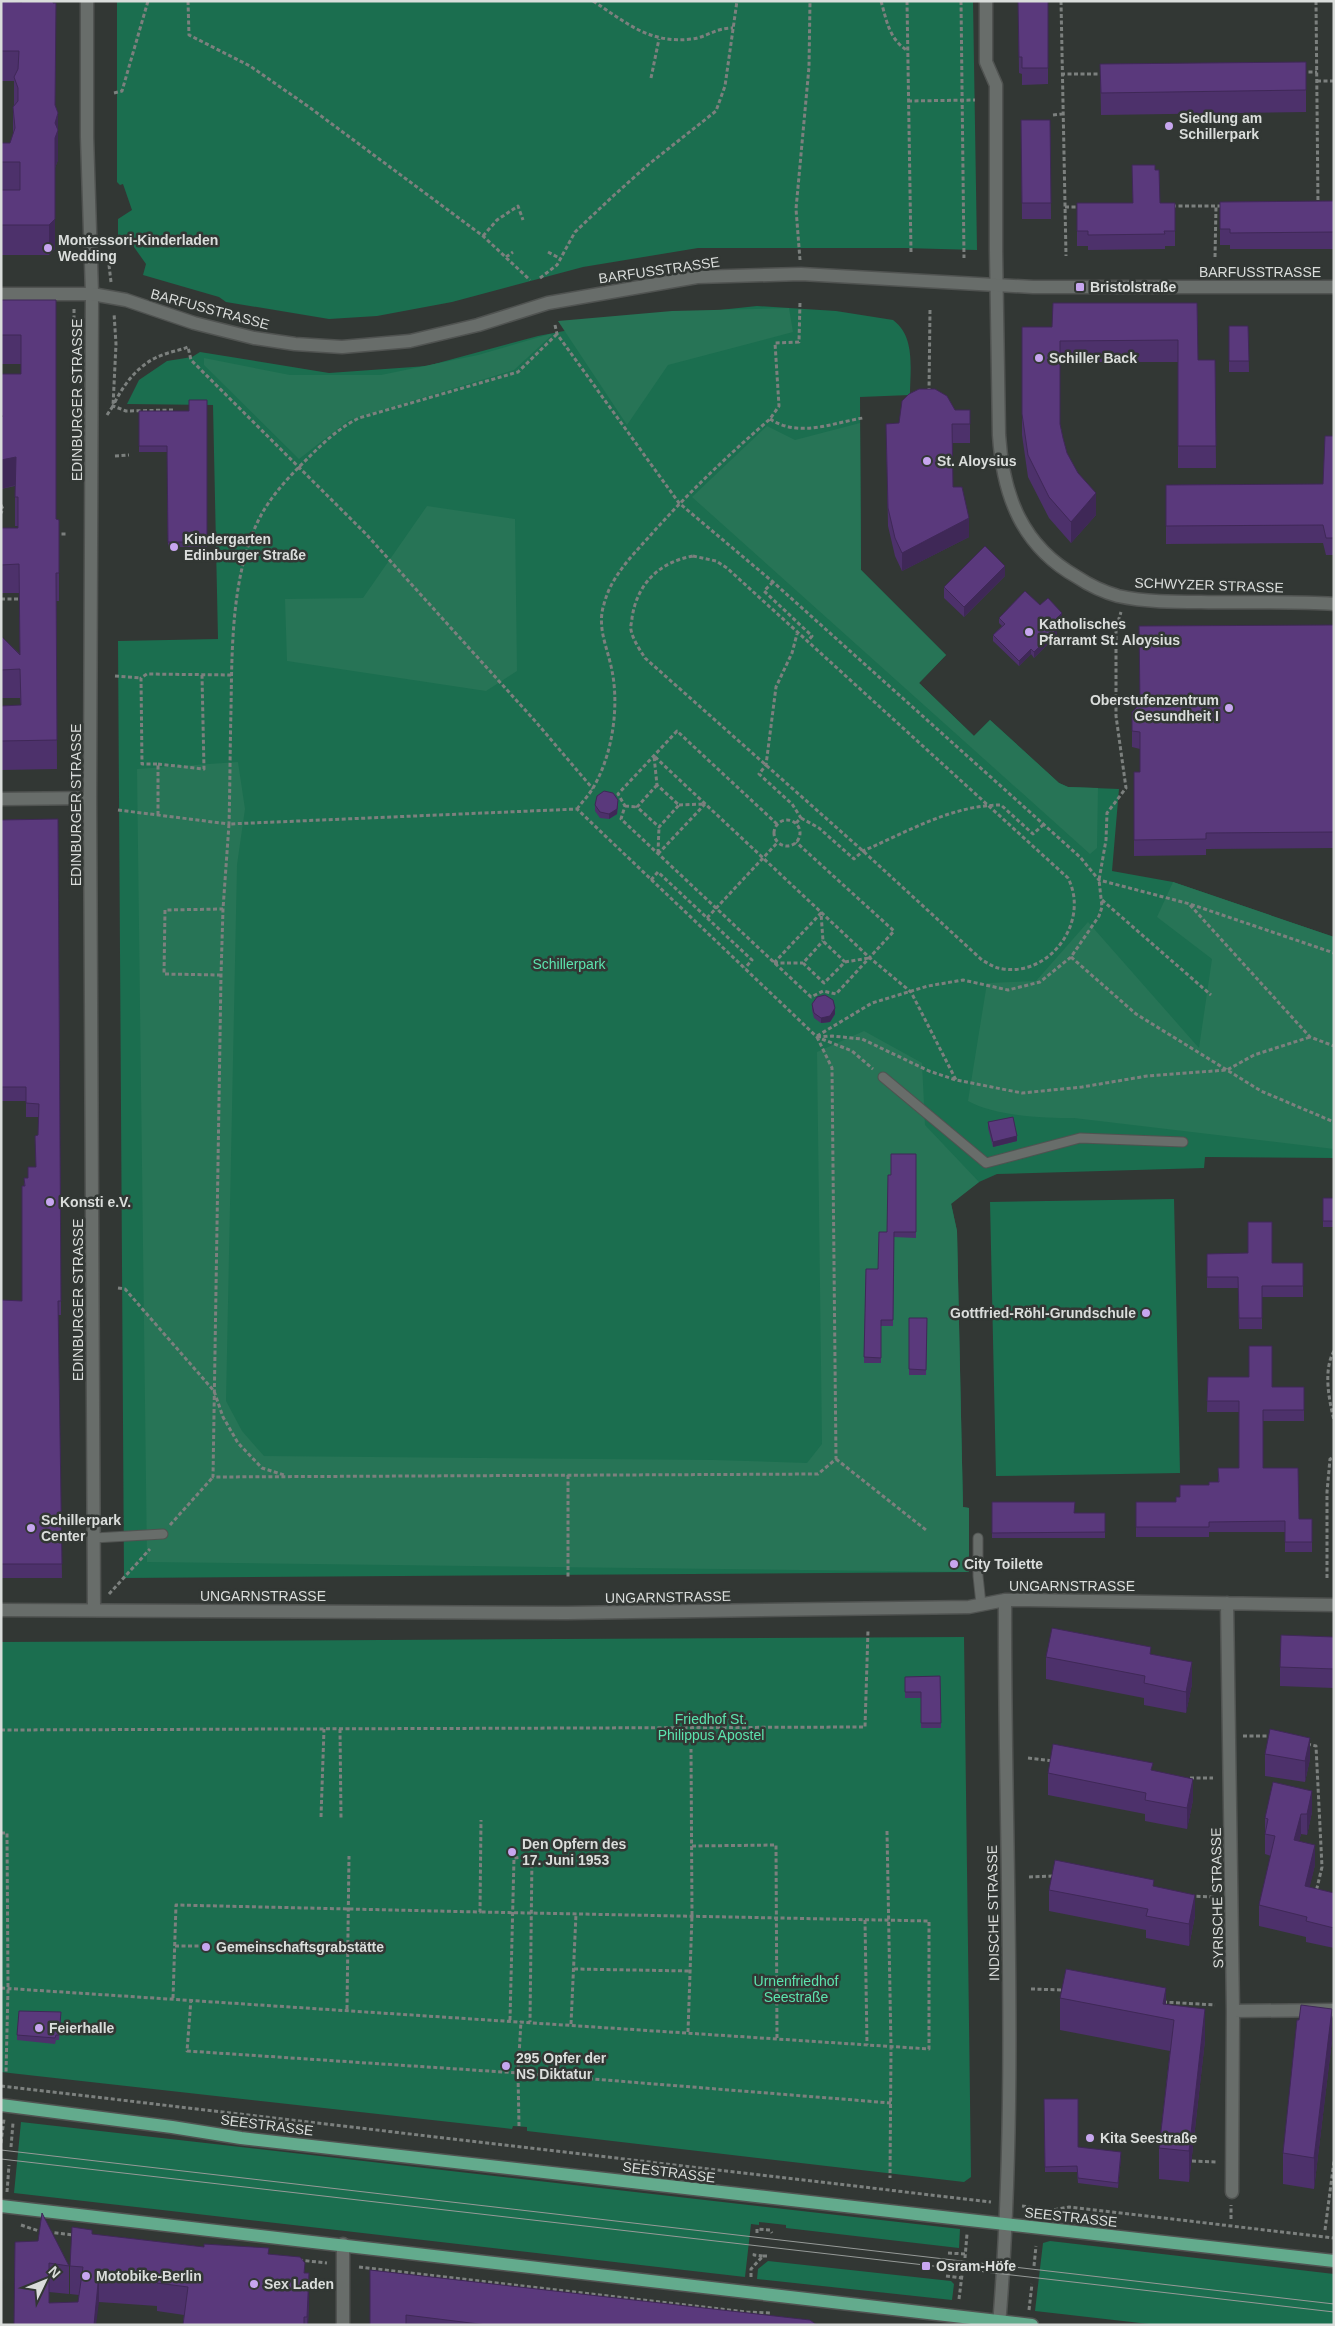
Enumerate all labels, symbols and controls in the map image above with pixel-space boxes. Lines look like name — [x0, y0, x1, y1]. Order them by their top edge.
place label: Siedlung am Schillerpark — [1179, 110, 1262, 142]
marker: Siedlung am Schillerpark — [1163, 120, 1175, 132]
place label: Montessori-Kinderladen Wedding — [58, 232, 218, 264]
marker: Montessori-Kinderladen Wedding — [42, 242, 54, 254]
street label: BARFUSSTRASSE — [597, 254, 721, 286]
street label: BARFUSSTRASSE — [1199, 264, 1321, 280]
place label: Bristolstraße — [1090, 279, 1177, 295]
marker: Bristolstraße — [1074, 281, 1086, 293]
street label: BARFUSSTRASSE — [149, 285, 271, 333]
street label: EDINBURGER STRASSE — [69, 319, 85, 481]
place label: Schiller Back — [1049, 350, 1137, 366]
marker: Schiller Back — [1033, 352, 1045, 364]
place label: St. Aloysius — [937, 453, 1017, 469]
marker: St. Aloysius — [921, 455, 933, 467]
place label: Kindergarten Edinburger Straße — [184, 531, 306, 563]
marker: Kindergarten Edinburger Straße — [168, 541, 180, 553]
street label: SCHWYZER STRASSE — [1134, 574, 1284, 596]
place label: Katholisches Pfarramt St. Aloysius — [1039, 616, 1180, 648]
marker: Katholisches Pfarramt St. Aloysius — [1023, 626, 1035, 638]
place label: Oberstufenzentrum Gesundheit I — [1090, 692, 1219, 724]
marker: Oberstufenzentrum Gesundheit I — [1223, 702, 1235, 714]
street label: EDINBURGER STRASSE — [68, 724, 84, 886]
park label: Schillerpark — [532, 956, 607, 972]
place label: Konsti e.V. — [60, 1194, 131, 1210]
marker: Konsti e.V. — [44, 1196, 56, 1208]
street label: EDINBURGER STRASSE — [70, 1219, 86, 1381]
place label: Gottfried-Röhl-Grundschule — [950, 1305, 1136, 1321]
marker: Gottfried-Röhl-Grundschule — [1140, 1307, 1152, 1319]
place label: Schillerpark Center — [41, 1512, 121, 1544]
marker: Schillerpark Center — [25, 1522, 37, 1534]
place label: City Toilette — [964, 1556, 1043, 1572]
marker: City Toilette — [948, 1558, 960, 1570]
street label: UNGARNSTRASSE — [1009, 1578, 1135, 1594]
street label: UNGARNSTRASSE — [200, 1588, 326, 1604]
street label: UNGARNSTRASSE — [605, 1588, 731, 1606]
park label: Friedhof St. Philippus Apostel — [658, 1711, 764, 1743]
street label: SYRISCHE STRASSE — [1208, 1827, 1226, 1969]
place label: Den Opfern des 17. Juni 1953 — [522, 1836, 626, 1868]
street label: INDISCHE STRASSE — [984, 1845, 1002, 1981]
marker: Den Opfern des 17. Juni 1953 — [506, 1846, 518, 1858]
place label: Gemeinschaftsgrabstätte — [216, 1939, 384, 1955]
marker: Gemeinschaftsgrabstätte — [200, 1941, 212, 1953]
park label: Urnenfriedhof Seestraße — [754, 1973, 839, 2005]
place label: Feierhalle — [49, 2020, 115, 2036]
marker: Feierhalle — [33, 2022, 45, 2034]
place label: 295 Opfer der NS Diktatur — [516, 2050, 607, 2082]
marker: 295 Opfer der NS Diktatur — [500, 2060, 512, 2072]
street label: SEESTRASSE — [220, 2111, 314, 2139]
place label: Kita Seestraße — [1100, 2130, 1197, 2146]
marker: Kita Seestraße — [1084, 2132, 1096, 2144]
street label: SEESTRASSE — [622, 2158, 716, 2186]
street label: SEESTRASSE — [1024, 2204, 1118, 2230]
north arrow — [20, 2256, 70, 2306]
place label: Osram-Höfe — [936, 2258, 1016, 2274]
marker: Osram-Höfe — [920, 2260, 932, 2272]
text: N — [45, 2263, 64, 2281]
place label: Motobike-Berlin — [96, 2268, 202, 2284]
marker: Motobike-Berlin — [80, 2270, 92, 2282]
place label: Sex Laden — [264, 2276, 334, 2292]
marker: Sex Laden — [248, 2278, 260, 2290]

